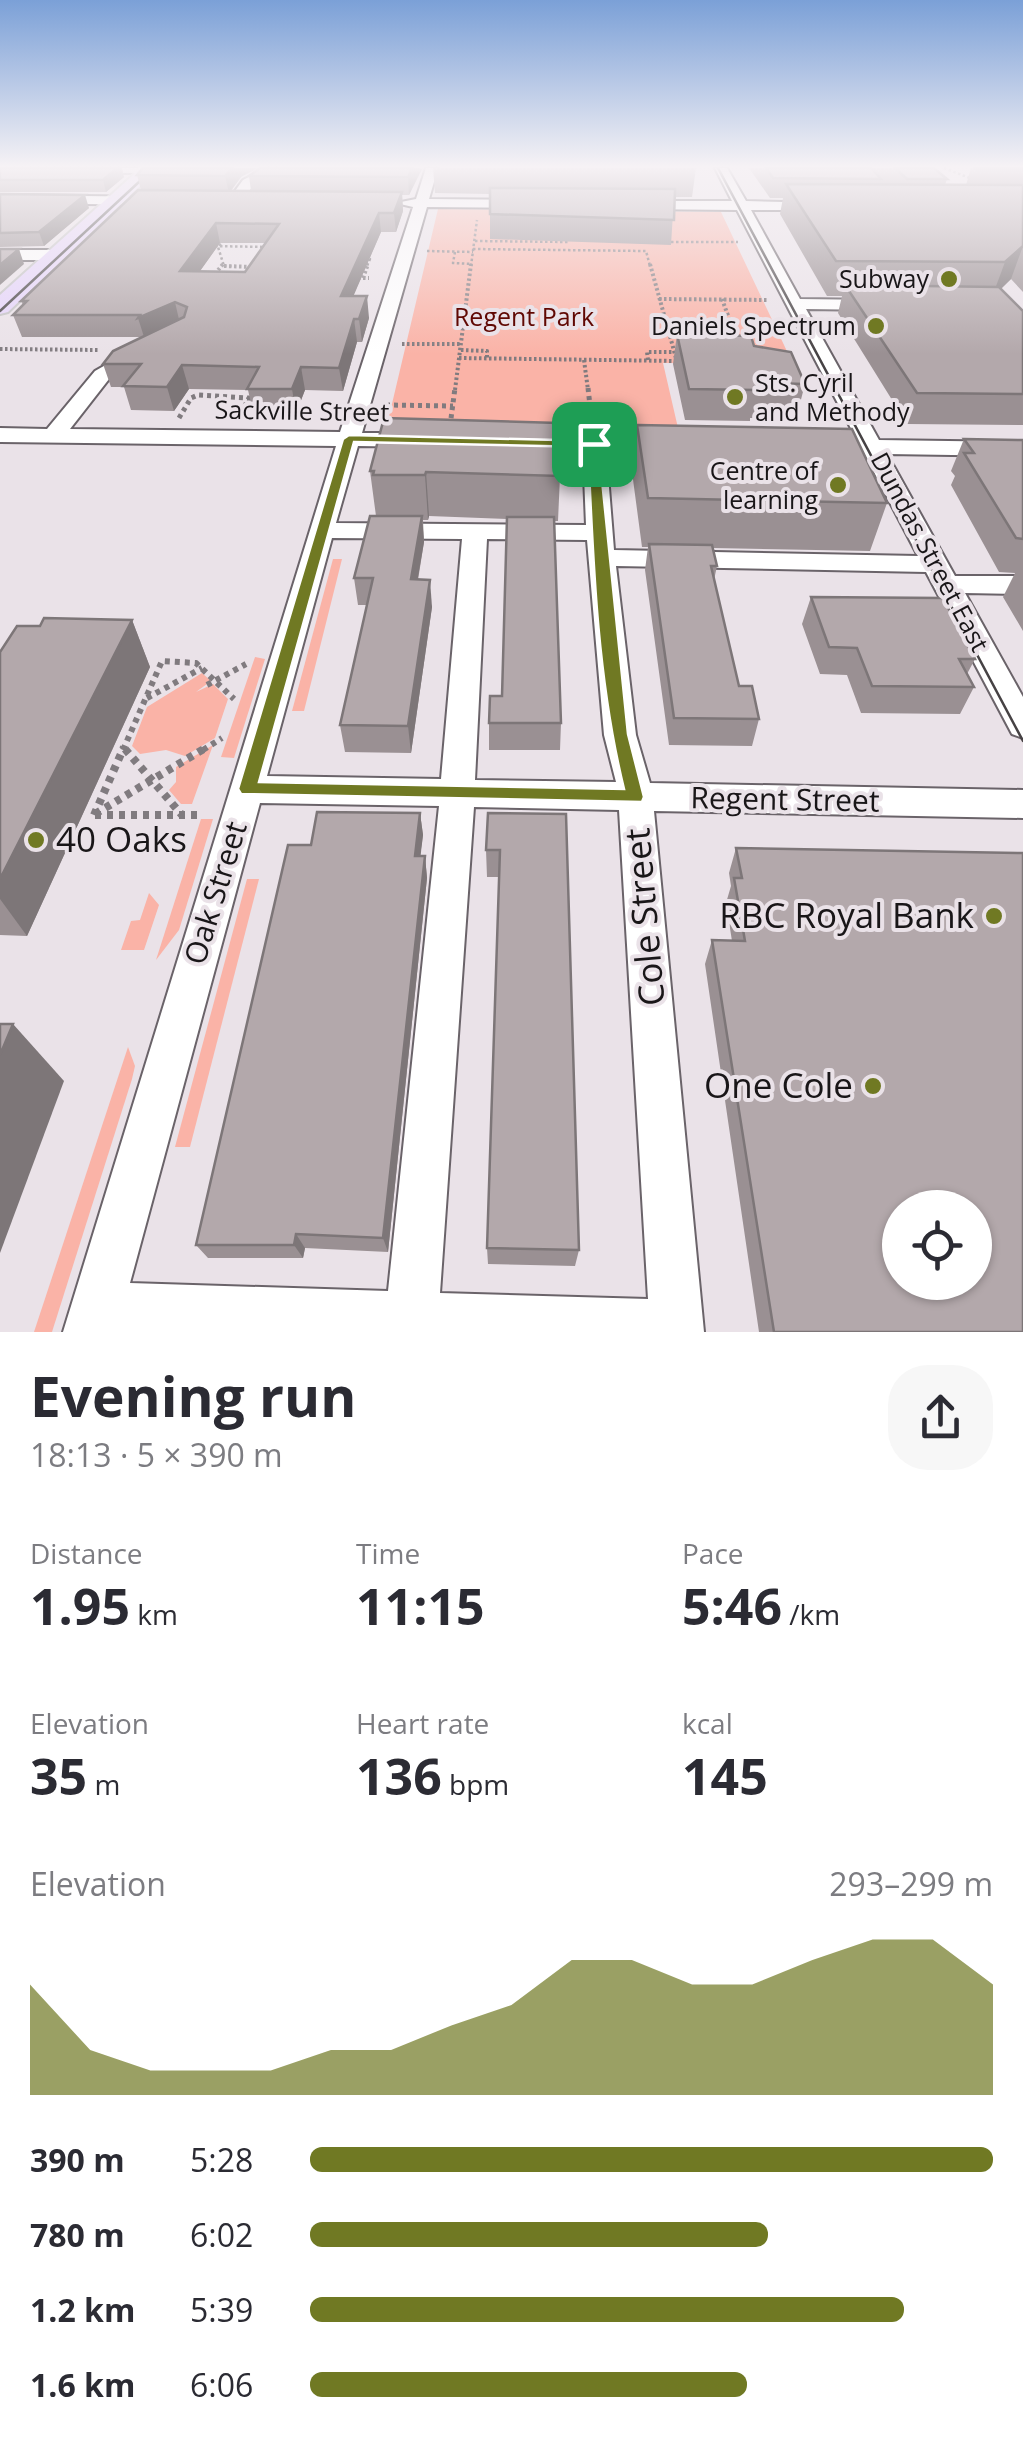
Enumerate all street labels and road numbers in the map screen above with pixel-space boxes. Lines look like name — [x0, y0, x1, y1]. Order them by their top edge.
street label: Sackville Street — [214, 391, 390, 429]
street label: Dundas Street East — [864, 446, 998, 657]
street label: Regent Street — [690, 776, 880, 821]
street label: Oak Street — [173, 816, 256, 969]
street label: Cole Street — [612, 826, 675, 1008]

